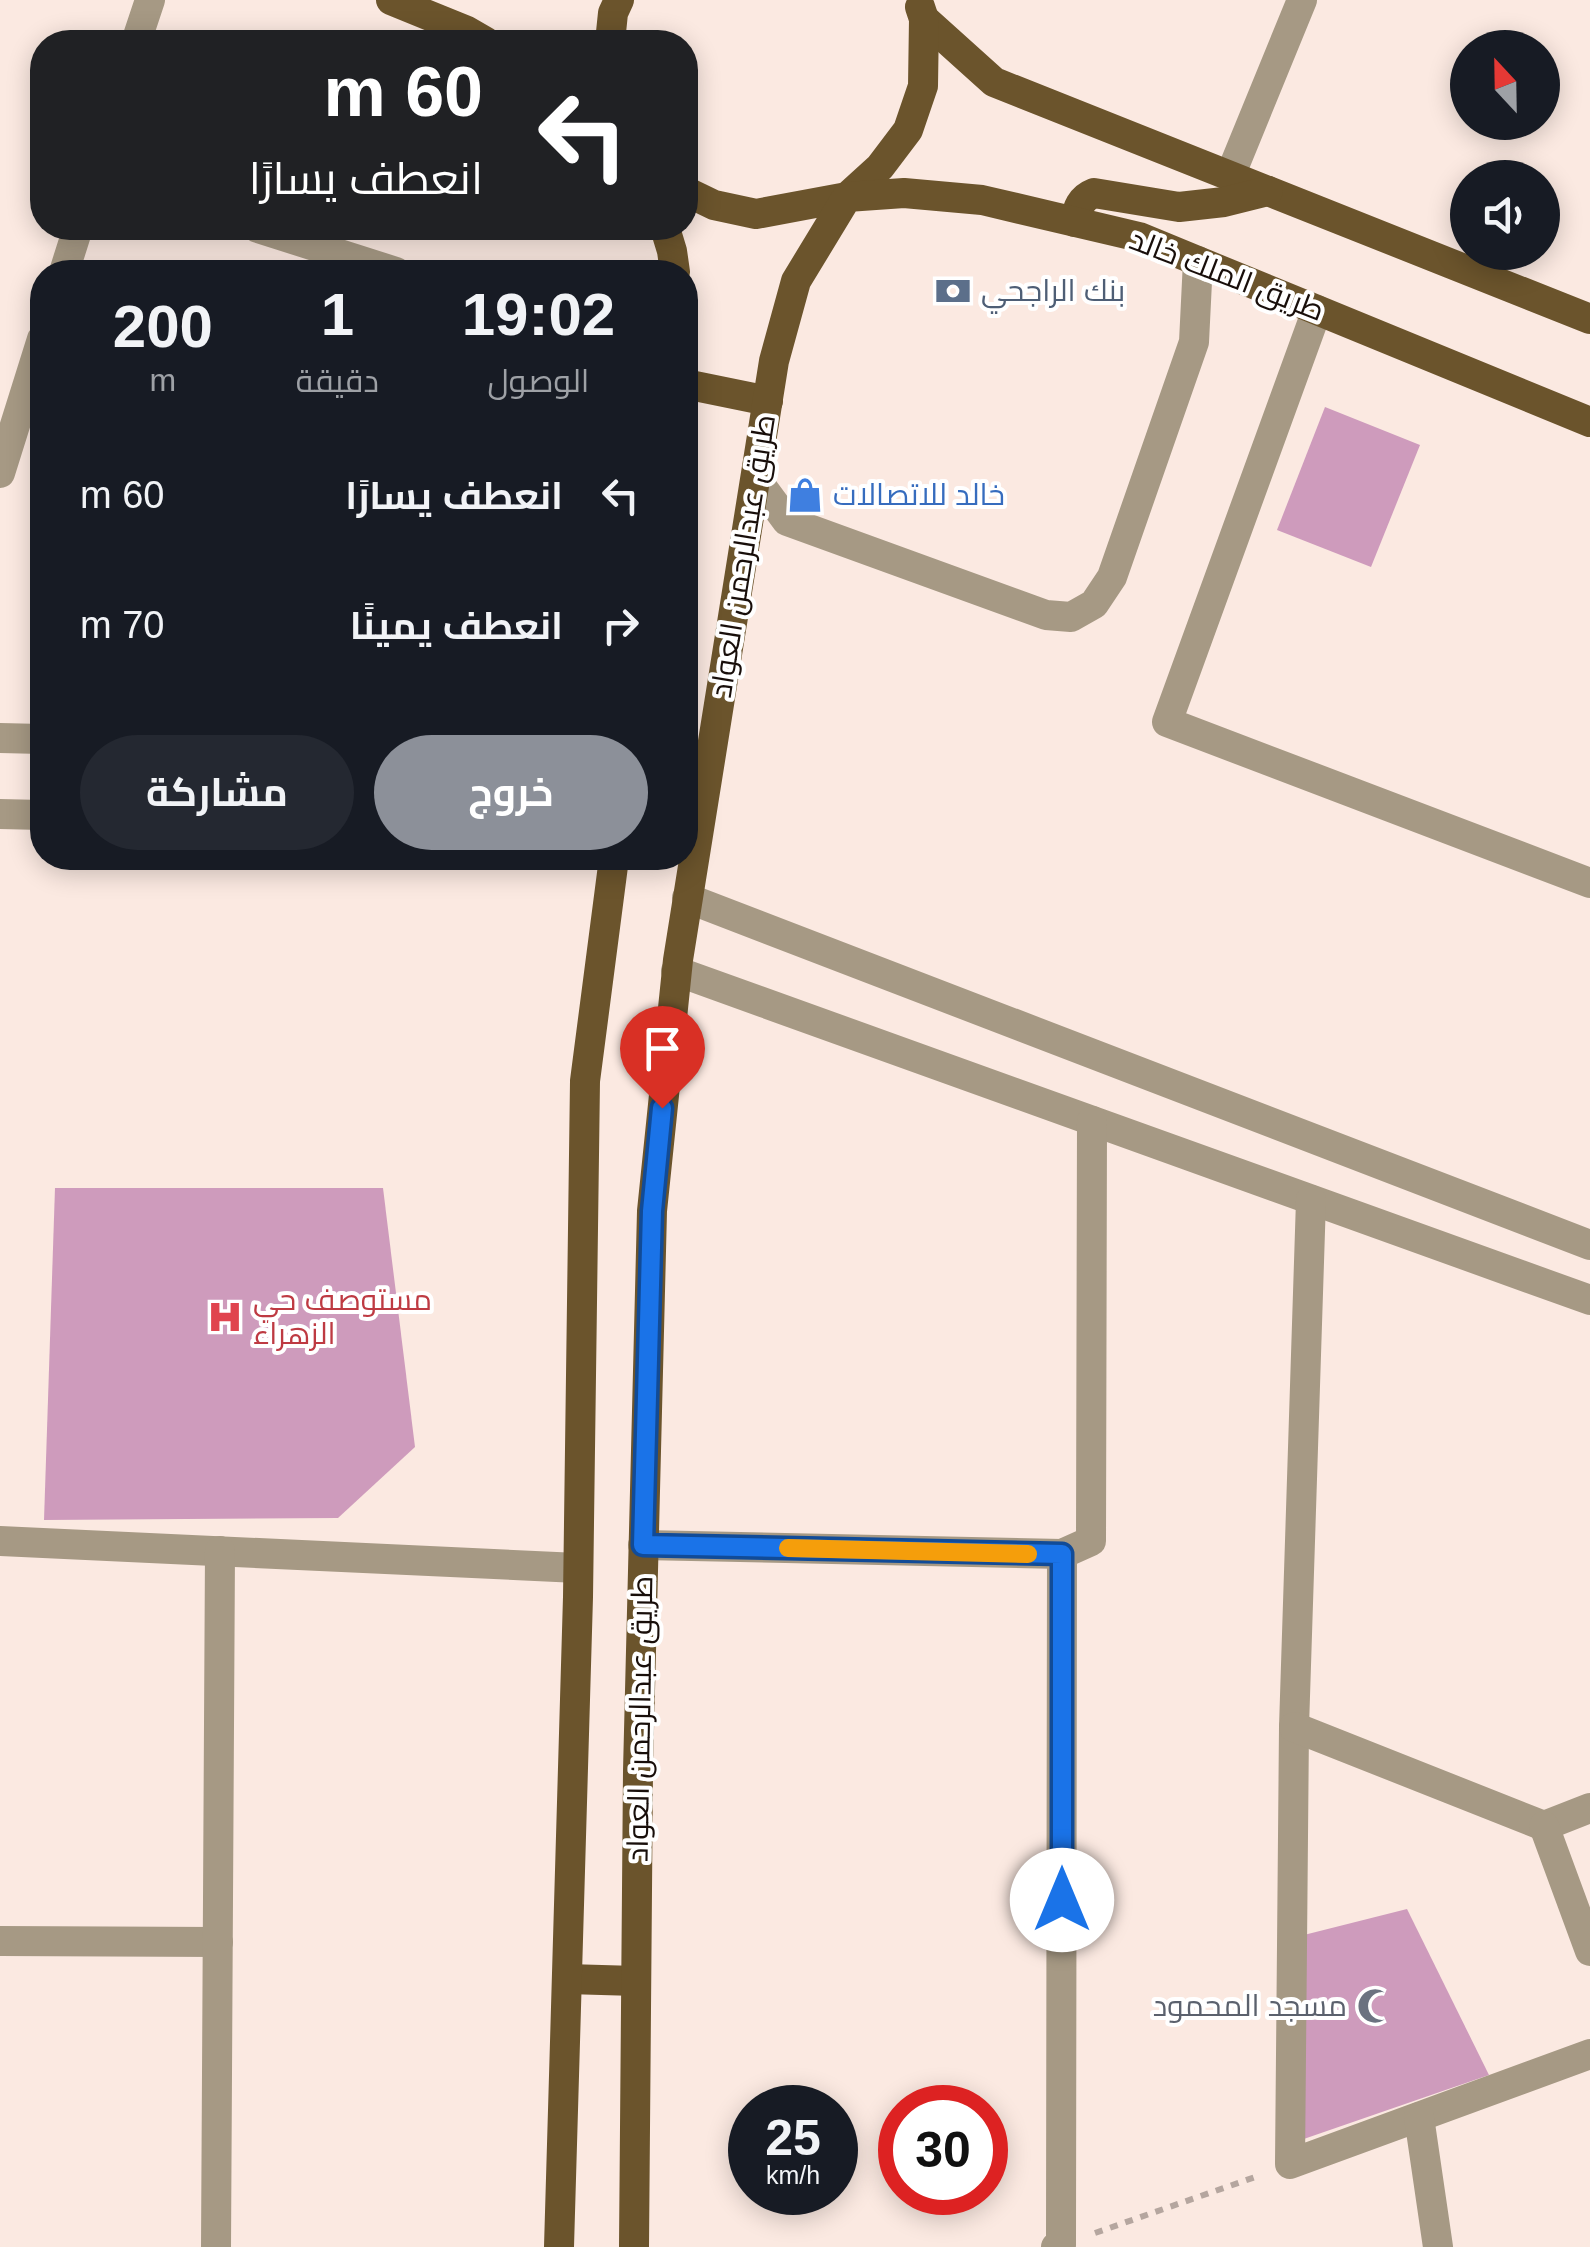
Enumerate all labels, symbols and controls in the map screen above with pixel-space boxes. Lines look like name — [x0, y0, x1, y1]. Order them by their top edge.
north arrow — [1450, 30, 1560, 140]
map controls — [1450, 30, 1560, 270]
text: 60 m — [323, 53, 483, 131]
icon: left — [518, 70, 648, 200]
text: انعطف يسارًا — [249, 153, 483, 204]
button: sound — [1450, 160, 1560, 270]
street label: طريق الملك خالد — [1125, 222, 1329, 329]
bank icon: بنك الراجحي — [934, 272, 972, 310]
place label: بنك الراجحي — [981, 274, 1125, 314]
text: 1 — [321, 281, 354, 348]
text: 19:02 — [462, 281, 615, 348]
text: 200 — [113, 293, 213, 360]
text: m — [150, 362, 176, 398]
text: دقيقة — [296, 363, 379, 399]
text: الوصول — [487, 363, 589, 399]
street label: طريق عبدالرحمن العواد — [704, 412, 783, 700]
icon: left — [593, 468, 648, 523]
text: 60 m — [80, 474, 165, 516]
text: انعطف يسارًا — [345, 475, 563, 517]
shop icon: خالد للاتصالات — [786, 476, 824, 514]
place label: خالد للاتصالات — [833, 478, 1005, 511]
icon: right — [593, 598, 648, 653]
text: 70 m — [80, 604, 165, 646]
text: انعطف يمينًا — [350, 605, 563, 647]
button: مشاركة — [80, 735, 354, 850]
button: خروج — [374, 735, 648, 850]
pin — [620, 1006, 705, 1109]
icon: arrive — [635, 1021, 690, 1076]
place label: مستوصف حي الزهراء — [253, 1283, 432, 1351]
hospital icon: مستوصف حي الزهراء — [206, 1298, 244, 1336]
street label: طريق عبدالرحمن العواد — [621, 1576, 660, 1862]
position arrow — [1010, 1848, 1114, 1952]
mosque icon: مسجد المحمود — [1356, 1987, 1394, 2025]
place label: مسجد المحمود — [1153, 1989, 1347, 2023]
speed limit sign: 30 — [878, 2085, 1008, 2215]
text: 25 — [765, 2110, 821, 2166]
text: km/h — [766, 2161, 820, 2189]

